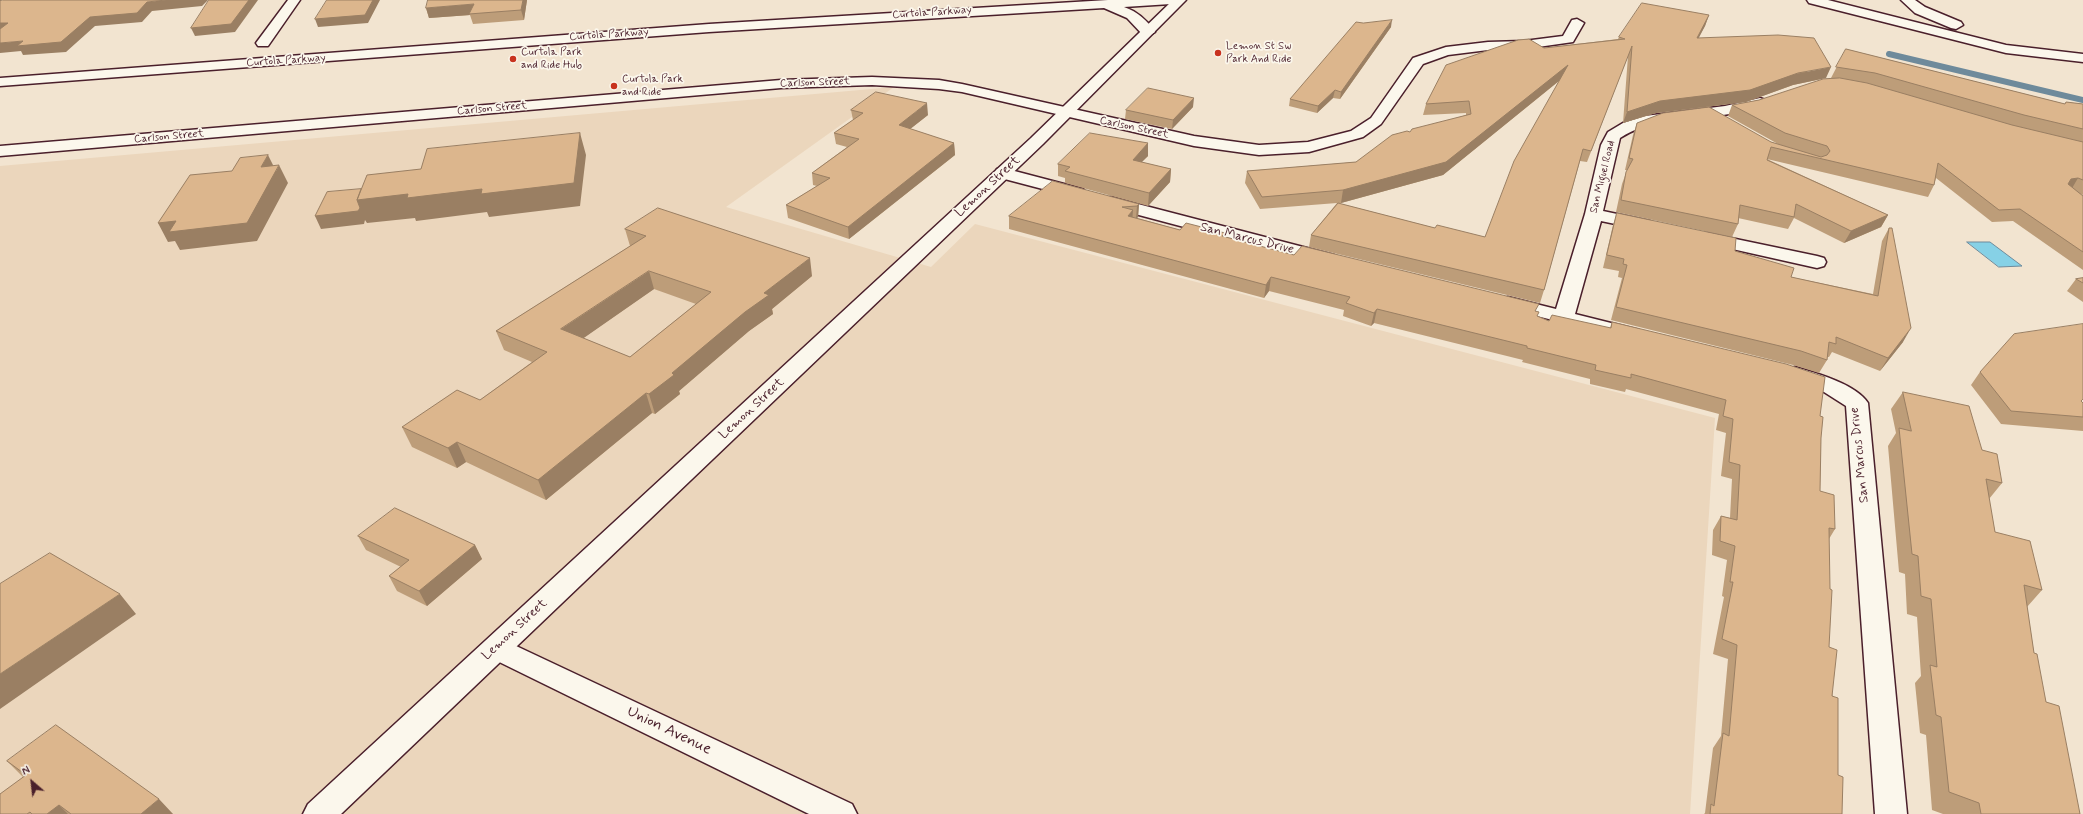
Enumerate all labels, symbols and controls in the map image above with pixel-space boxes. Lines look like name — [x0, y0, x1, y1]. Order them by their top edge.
street label: Curtola Parkway — [892, 4, 972, 22]
street label: Curtola Parkway — [569, 26, 649, 44]
place label: Lemon St Sw Park And Ride — [1226, 40, 1291, 66]
place label: Curtola Park and Ride Hub — [521, 46, 582, 72]
marker: Lemon St Sw Park And Ride — [1213, 48, 1223, 58]
street label: Curtola Parkway — [246, 52, 326, 70]
marker: Curtola Park and Ride Hub — [508, 54, 518, 64]
place label: Curtola Park and Ride — [622, 73, 683, 99]
street label: Carlson Street — [780, 75, 850, 91]
marker: Curtola Park and Ride — [609, 81, 619, 91]
street label: Carlson Street — [456, 99, 528, 119]
street label: Carlson Street — [1098, 114, 1170, 142]
street label: Carlson Street — [133, 127, 205, 147]
street label: San Miguel Road — [1588, 139, 1618, 215]
street label: Lemon Street — [952, 153, 1024, 221]
street label: San Marcus Drive — [1199, 220, 1295, 258]
street label: Lemon Street — [716, 375, 788, 443]
street label: San Marcus Drive — [1847, 407, 1873, 503]
street label: Lemon Street — [479, 596, 551, 664]
street label: Union Avenue — [624, 702, 714, 760]
north arrow — [12, 762, 52, 802]
text: N — [20, 764, 33, 779]

